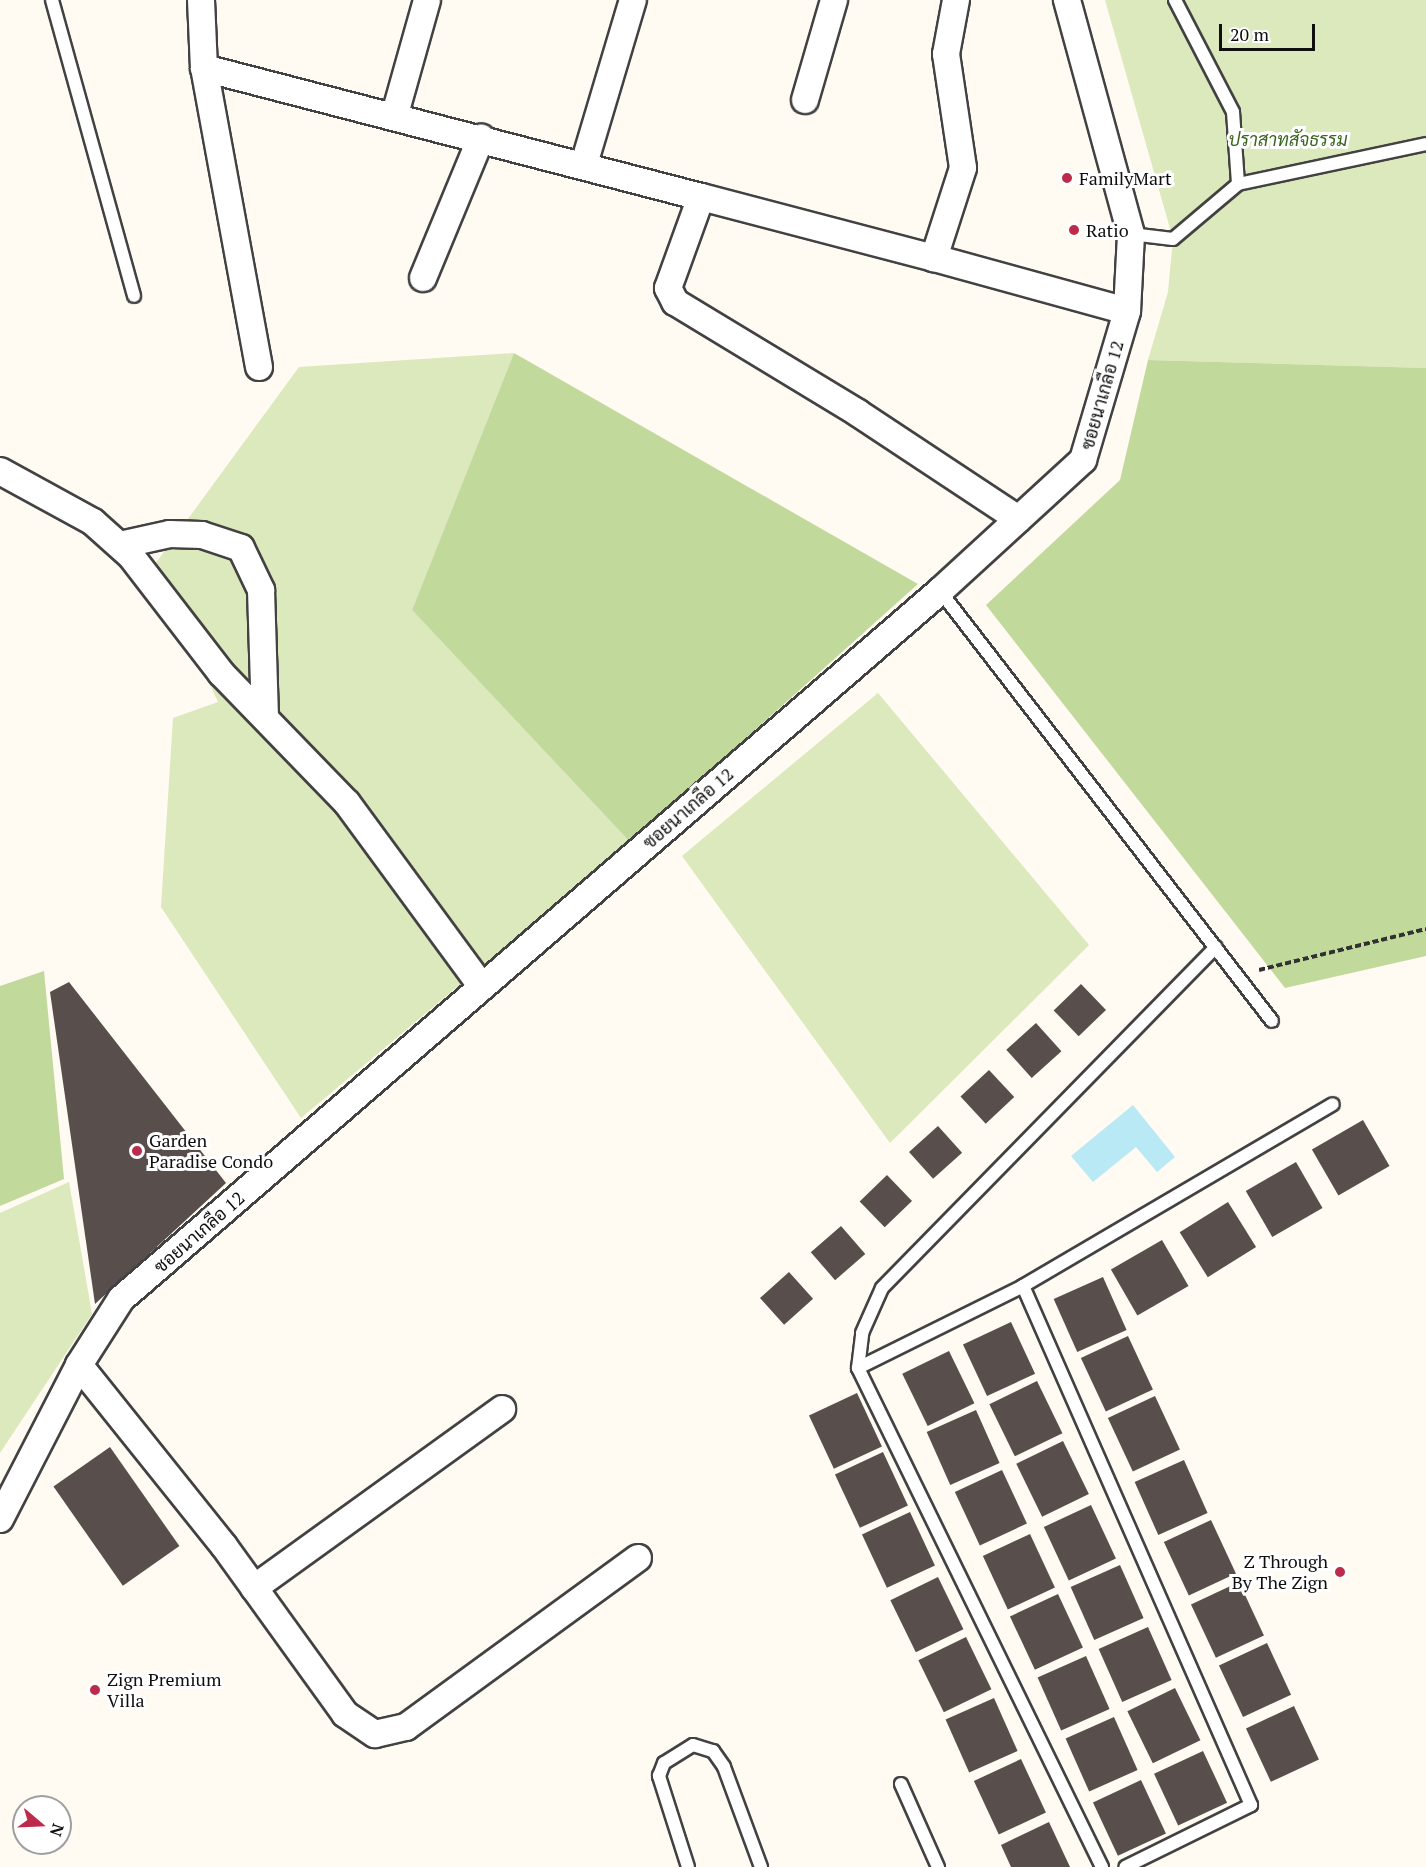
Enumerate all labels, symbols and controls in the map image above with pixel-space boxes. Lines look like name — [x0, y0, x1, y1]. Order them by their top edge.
scale bar — [1222, 12, 1318, 50]
text: 20 m — [1230, 22, 1269, 46]
park label: ปราสาทสัจธรรม — [1229, 128, 1347, 150]
place label: FamilyMart — [1079, 167, 1172, 189]
marker: FamilyMart — [1060, 171, 1074, 185]
place label: Ratio — [1086, 219, 1129, 241]
marker: Ratio — [1067, 223, 1081, 237]
street label: ซอยนาเกลือ 12 — [1076, 338, 1128, 452]
street label: ซอยนาเกลือ 12 — [638, 763, 738, 853]
place label: Garden Paradise Condo — [149, 1130, 273, 1172]
marker: Garden Paradise Condo — [130, 1144, 144, 1158]
street label: ซอยนาเกลือ 12 — [149, 1187, 249, 1277]
place label: Z Through By The Zign — [1232, 1551, 1328, 1594]
marker: Z Through By The Zign — [1333, 1565, 1347, 1579]
place label: Zign Premium Villa — [107, 1669, 221, 1712]
marker: Zign Premium Villa — [88, 1683, 102, 1697]
north arrow — [12, 1795, 72, 1855]
text: N — [45, 1821, 70, 1840]

